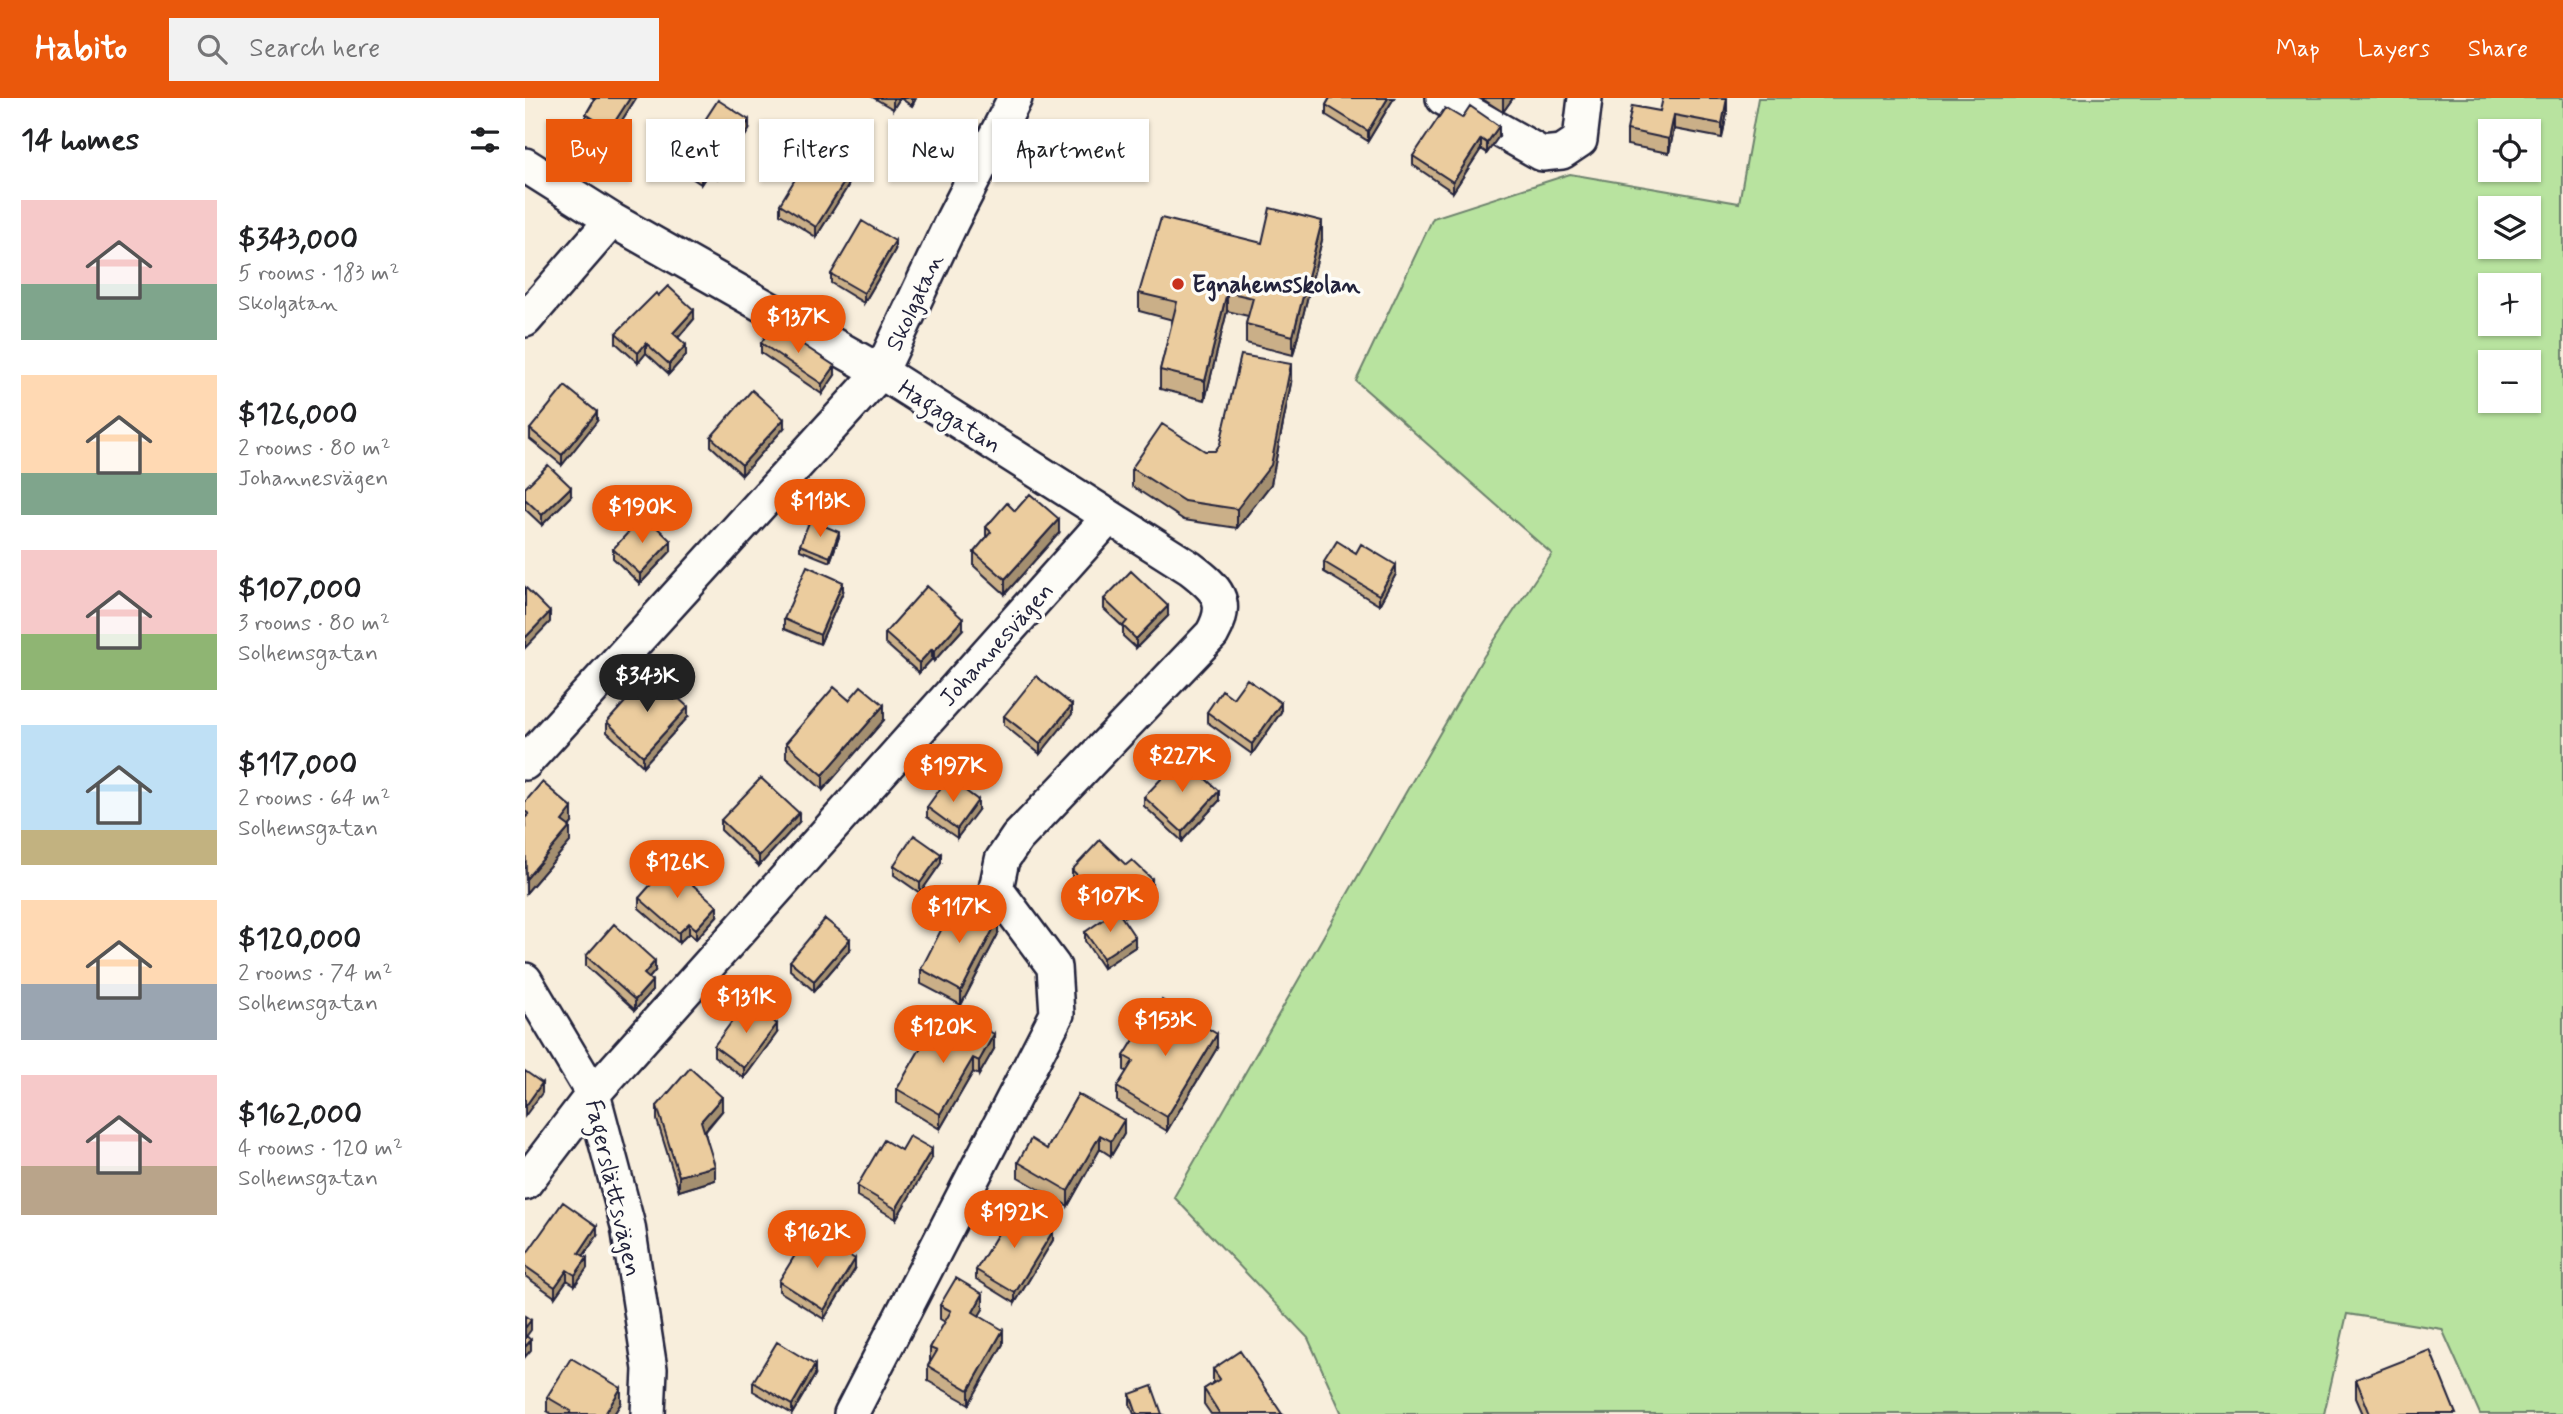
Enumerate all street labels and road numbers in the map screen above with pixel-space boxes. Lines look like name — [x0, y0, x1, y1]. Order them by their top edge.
street label: Skolgatan — [879, 249, 951, 356]
street label: Hagagatan — [890, 373, 1007, 464]
street label: Johannesvägen — [933, 576, 1061, 714]
street label: Fagerslättsvägen — [574, 1097, 648, 1280]

